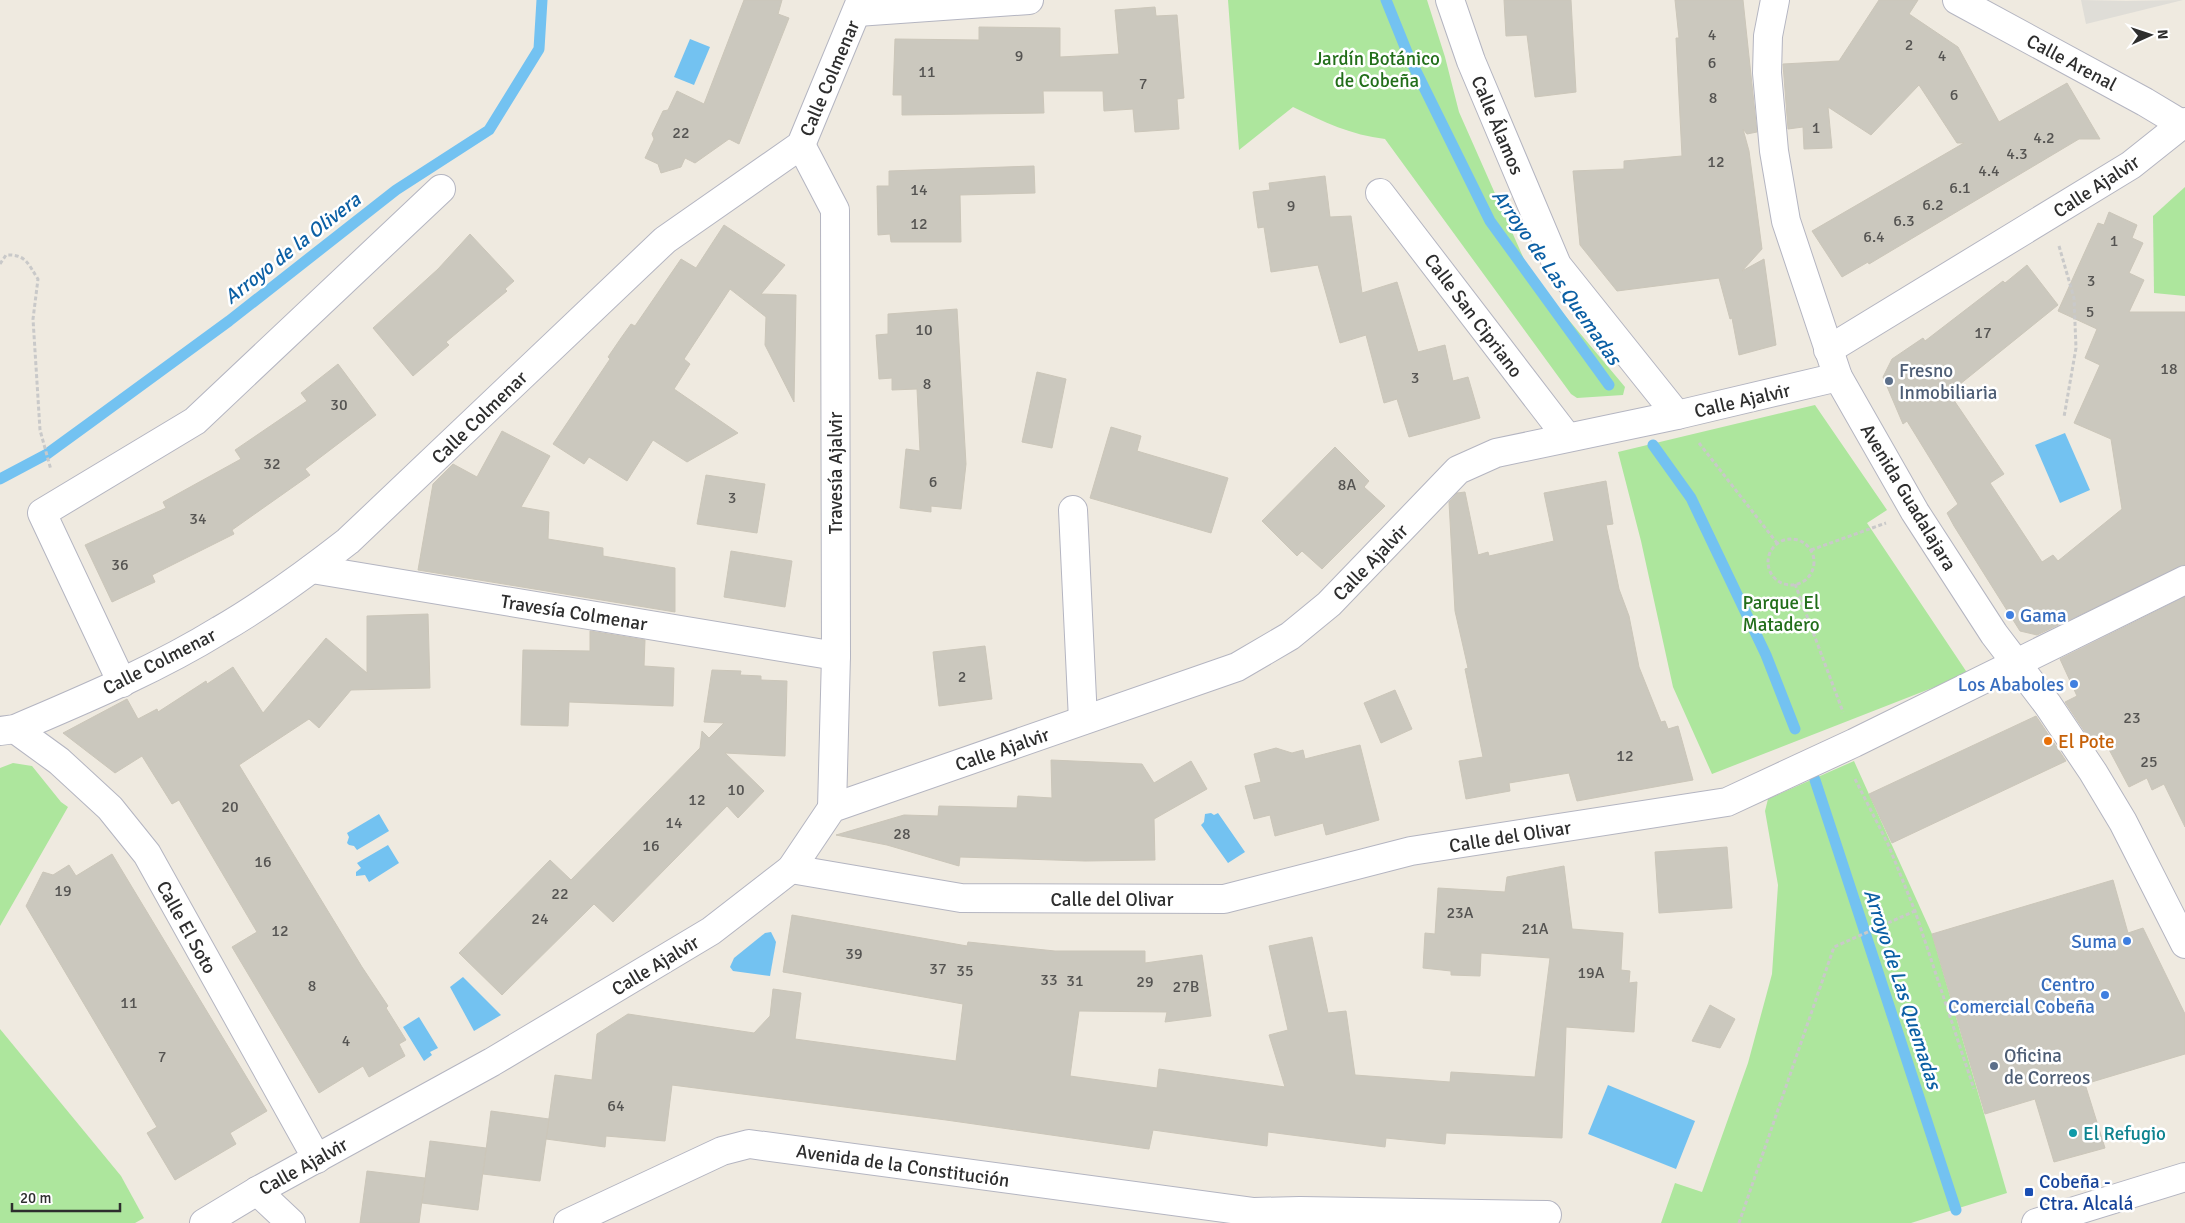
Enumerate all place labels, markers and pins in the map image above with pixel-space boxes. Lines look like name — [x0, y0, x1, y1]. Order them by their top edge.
place label: Fresno Inmobiliaria — [1899, 359, 1998, 405]
marker: Fresno Inmobiliaria — [1883, 375, 1895, 387]
place label: Gama — [2020, 604, 2067, 628]
marker: Gama — [2004, 609, 2016, 621]
place label: Los Ababoles — [1958, 673, 2064, 697]
marker: Los Ababoles — [2068, 678, 2080, 690]
place label: El Pote — [2058, 730, 2114, 754]
marker: El Pote — [2042, 735, 2054, 747]
place label: Suma — [2071, 930, 2117, 954]
marker: Suma — [2121, 935, 2133, 947]
place label: Centro Comercial Cobeña — [1948, 973, 2095, 1019]
marker: Centro Comercial Cobeña — [2099, 989, 2111, 1001]
place label: Oficina de Correos — [2004, 1044, 2090, 1090]
marker: Oficina de Correos — [1988, 1060, 2000, 1072]
place label: El Refugio — [2083, 1122, 2166, 1146]
marker: El Refugio — [2067, 1127, 2079, 1139]
place label: Cobeña - Ctra. Alcalá — [2039, 1170, 2133, 1216]
marker: Cobeña - Ctra. Alcalá — [2023, 1186, 2035, 1198]

